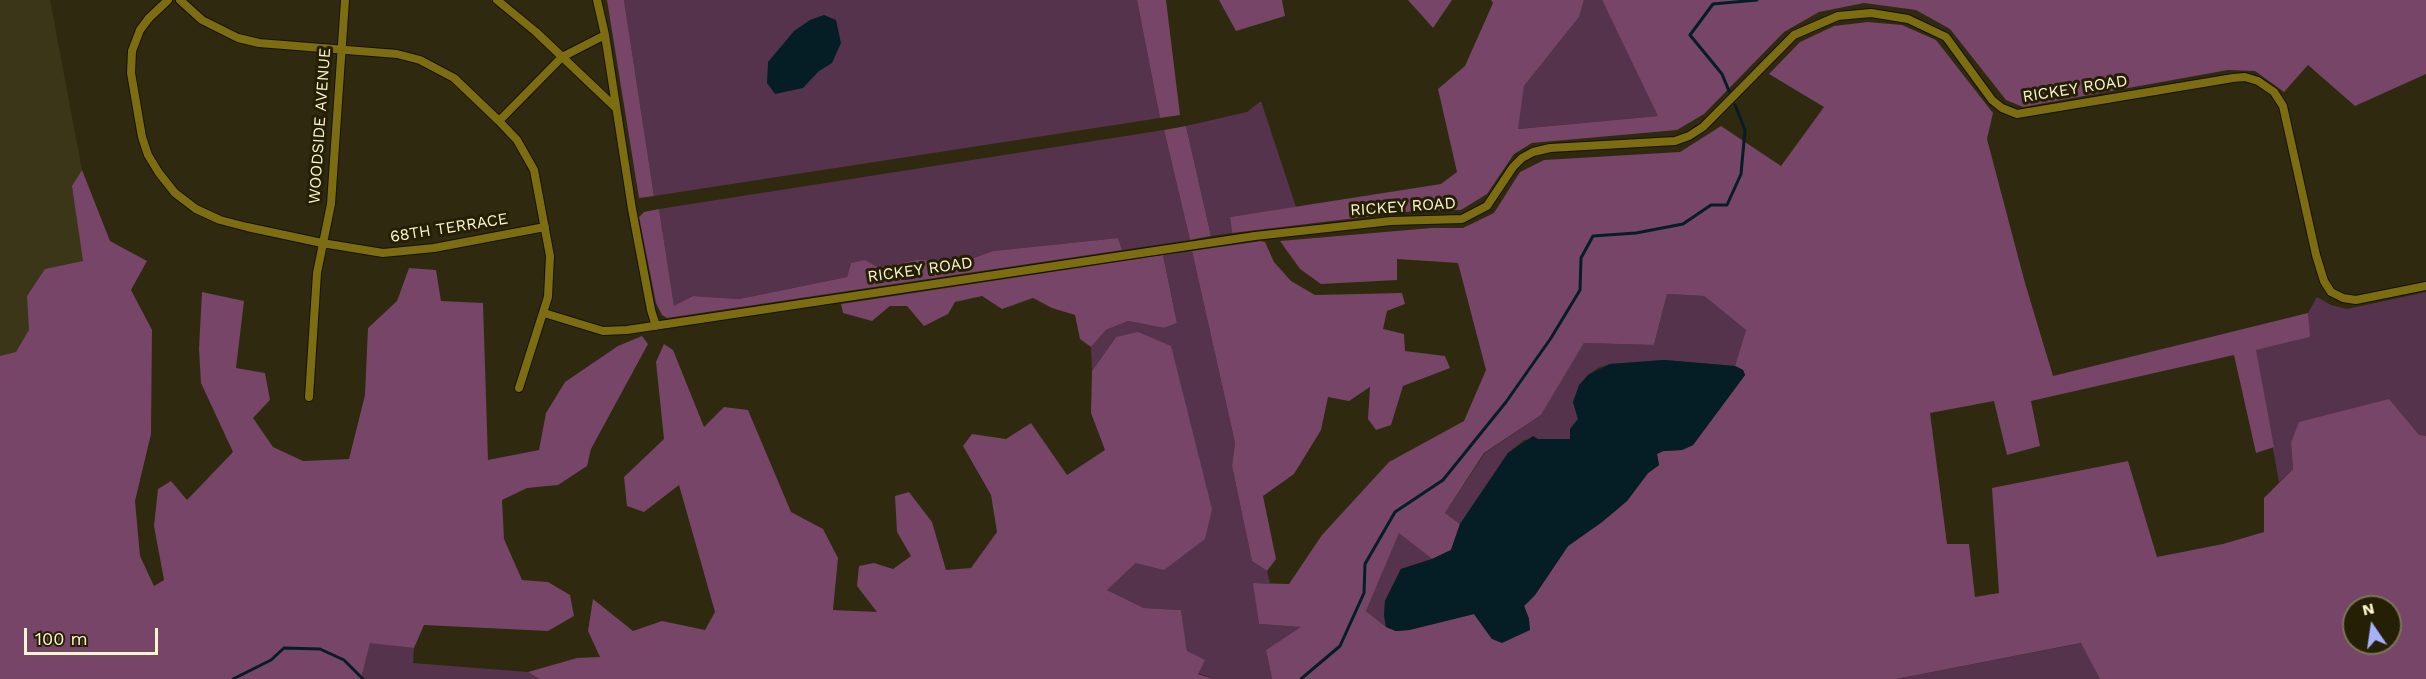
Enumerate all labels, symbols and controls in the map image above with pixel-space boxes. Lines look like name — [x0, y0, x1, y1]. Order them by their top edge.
street label: WOODSIDE AVENUE — [305, 47, 335, 205]
street label: RICKEY ROAD — [2021, 71, 2129, 107]
street label: RICKEY ROAD — [1349, 194, 1457, 220]
street label: 68TH TERRACE — [389, 209, 509, 247]
street label: RICKEY ROAD — [866, 253, 974, 287]
north arrow — [2342, 595, 2402, 655]
text: N — [2360, 598, 2376, 620]
scale bar — [27, 616, 160, 654]
text: 100 m — [35, 628, 88, 649]

